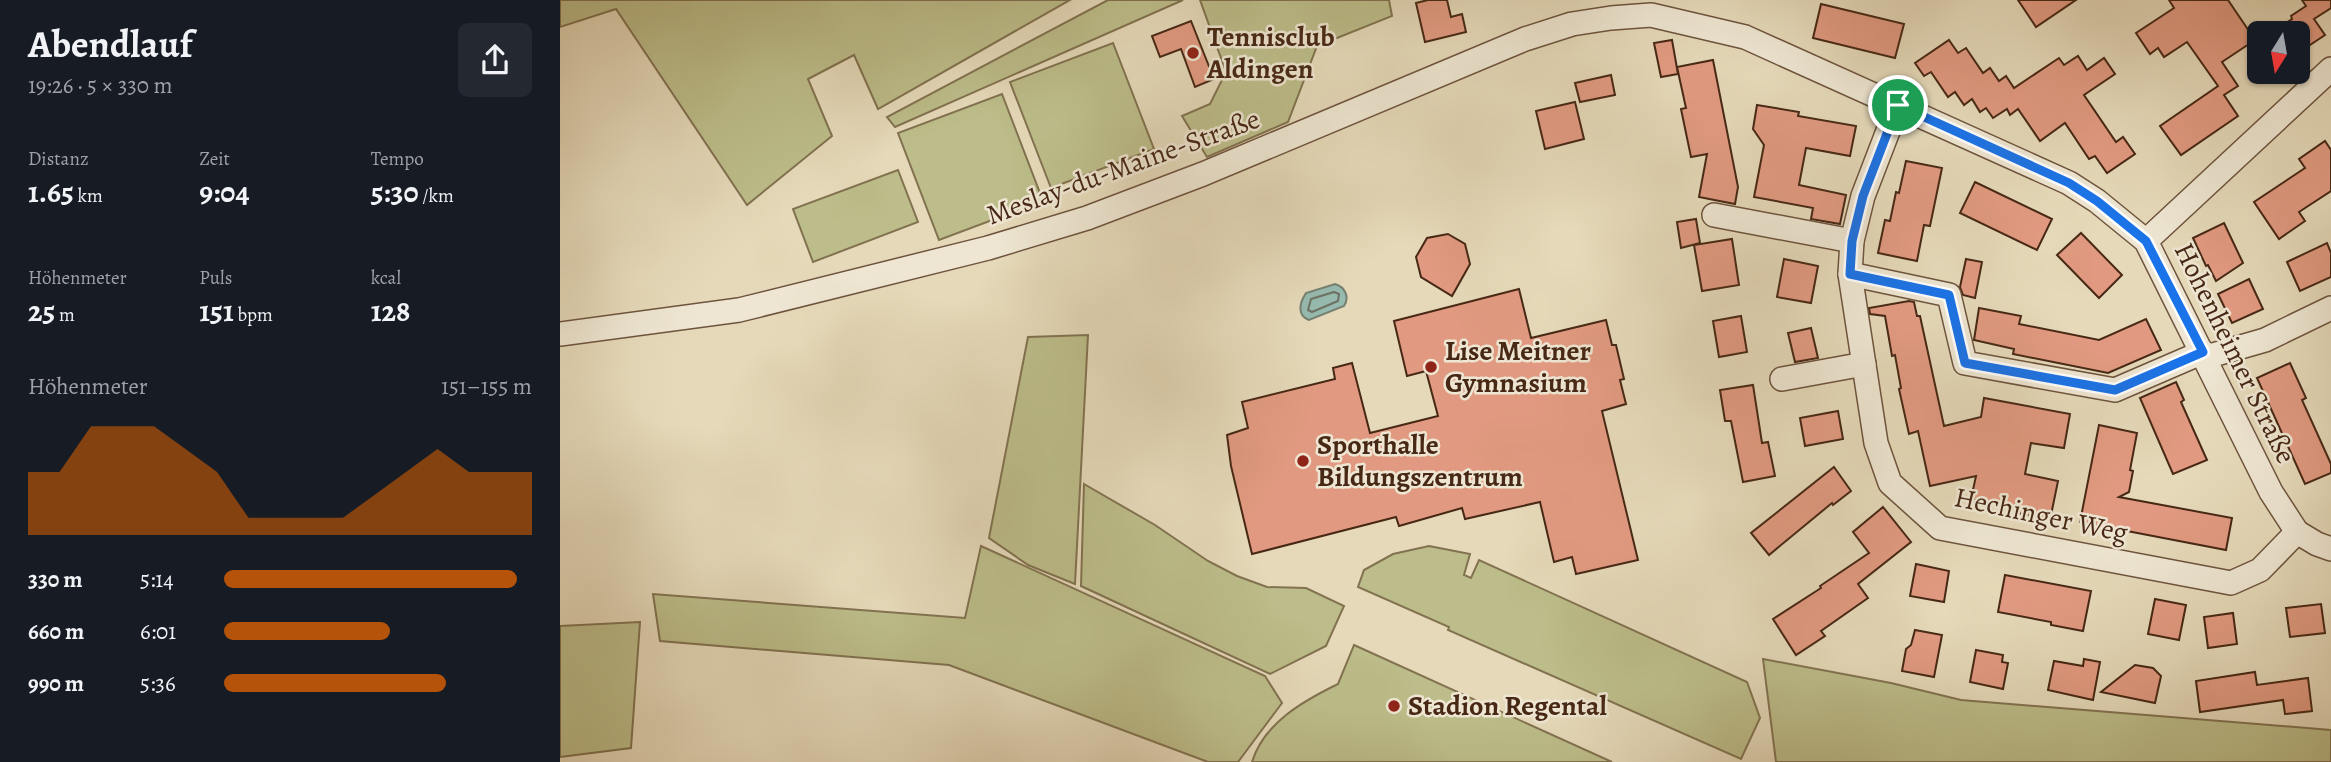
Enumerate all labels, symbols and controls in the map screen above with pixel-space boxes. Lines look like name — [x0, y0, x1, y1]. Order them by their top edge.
text: Abendlauf — [28, 18, 192, 70]
place label: Tennisclub Aldingen — [1206, 18, 1335, 88]
north arrow — [2247, 21, 2310, 84]
map controls — [2247, 21, 2310, 84]
button: share — [458, 23, 532, 97]
marker: Tennisclub Aldingen — [1185, 45, 1201, 61]
text: 19:26 · 5 × 330 m — [28, 70, 173, 101]
pin — [1868, 75, 1928, 135]
icon: arrive — [1879, 86, 1917, 124]
street label: Meslay-du-Maine-Straße — [981, 100, 1265, 234]
text: Distanz — [28, 146, 89, 172]
text: Zeit — [199, 146, 230, 172]
text: Tempo — [371, 146, 424, 172]
text: 1.65 — [28, 172, 74, 212]
text: 9:04 — [199, 172, 250, 212]
text: 5:30 — [371, 172, 419, 212]
text: km — [74, 183, 103, 209]
text: /km — [419, 183, 454, 209]
street label: Hohenheimer Straße — [2165, 236, 2305, 470]
text: Höhenmeter — [28, 265, 127, 291]
text: Puls — [199, 265, 232, 291]
text: kcal — [371, 265, 401, 291]
text: 25 — [28, 291, 55, 331]
text: 151 — [199, 291, 234, 331]
text: 128 — [371, 291, 410, 331]
text: m — [55, 302, 75, 328]
text: bpm — [234, 302, 273, 328]
place label: Lise Meitner Gymnasium — [1445, 332, 1591, 402]
marker: Lise Meitner Gymnasium — [1423, 359, 1439, 375]
text: Höhenmeter — [28, 371, 148, 402]
text: 151–155 m — [441, 371, 532, 402]
place label: Sporthalle Bildungszentrum — [1317, 426, 1523, 496]
marker: Sporthalle Bildungszentrum — [1295, 453, 1311, 469]
street label: Hechinger Weg — [1951, 478, 2131, 552]
text: 330 m — [28, 564, 83, 595]
text: 5:14 — [140, 564, 174, 595]
text: 660 m — [28, 616, 84, 647]
text: 6:01 — [140, 616, 176, 647]
text: 990 m — [28, 668, 84, 699]
text: 5:36 — [140, 668, 176, 699]
place label: Stadion Regental — [1408, 687, 1608, 725]
marker: Stadion Regental — [1386, 698, 1402, 714]

